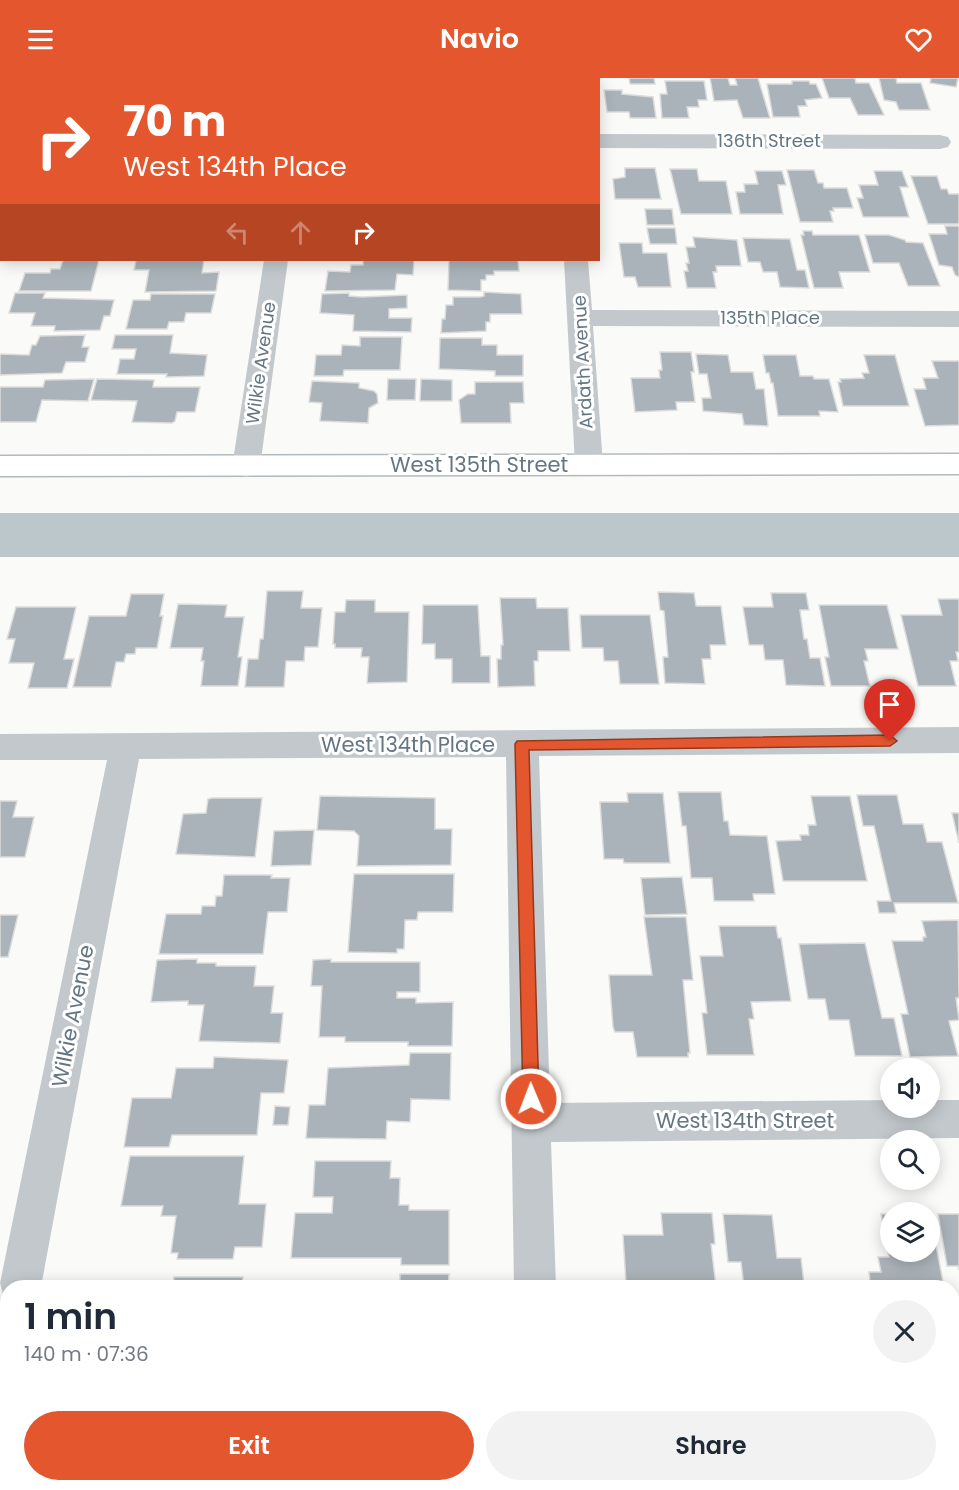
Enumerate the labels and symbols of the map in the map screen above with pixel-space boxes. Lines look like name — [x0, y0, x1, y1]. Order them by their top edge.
street label: 136th Street — [717, 128, 821, 153]
street label: Ardath Avenue — [567, 295, 598, 429]
street label: Wilkie Avenue — [240, 300, 281, 426]
street label: 135th Place — [720, 305, 820, 330]
street label: West 135th Street — [390, 450, 568, 479]
pin — [864, 679, 915, 741]
street label: West 134th Place — [321, 730, 495, 759]
street label: Wilkie Avenue — [45, 942, 101, 1089]
position arrow — [499, 1067, 563, 1131]
street label: West 134th Street — [656, 1106, 834, 1135]

